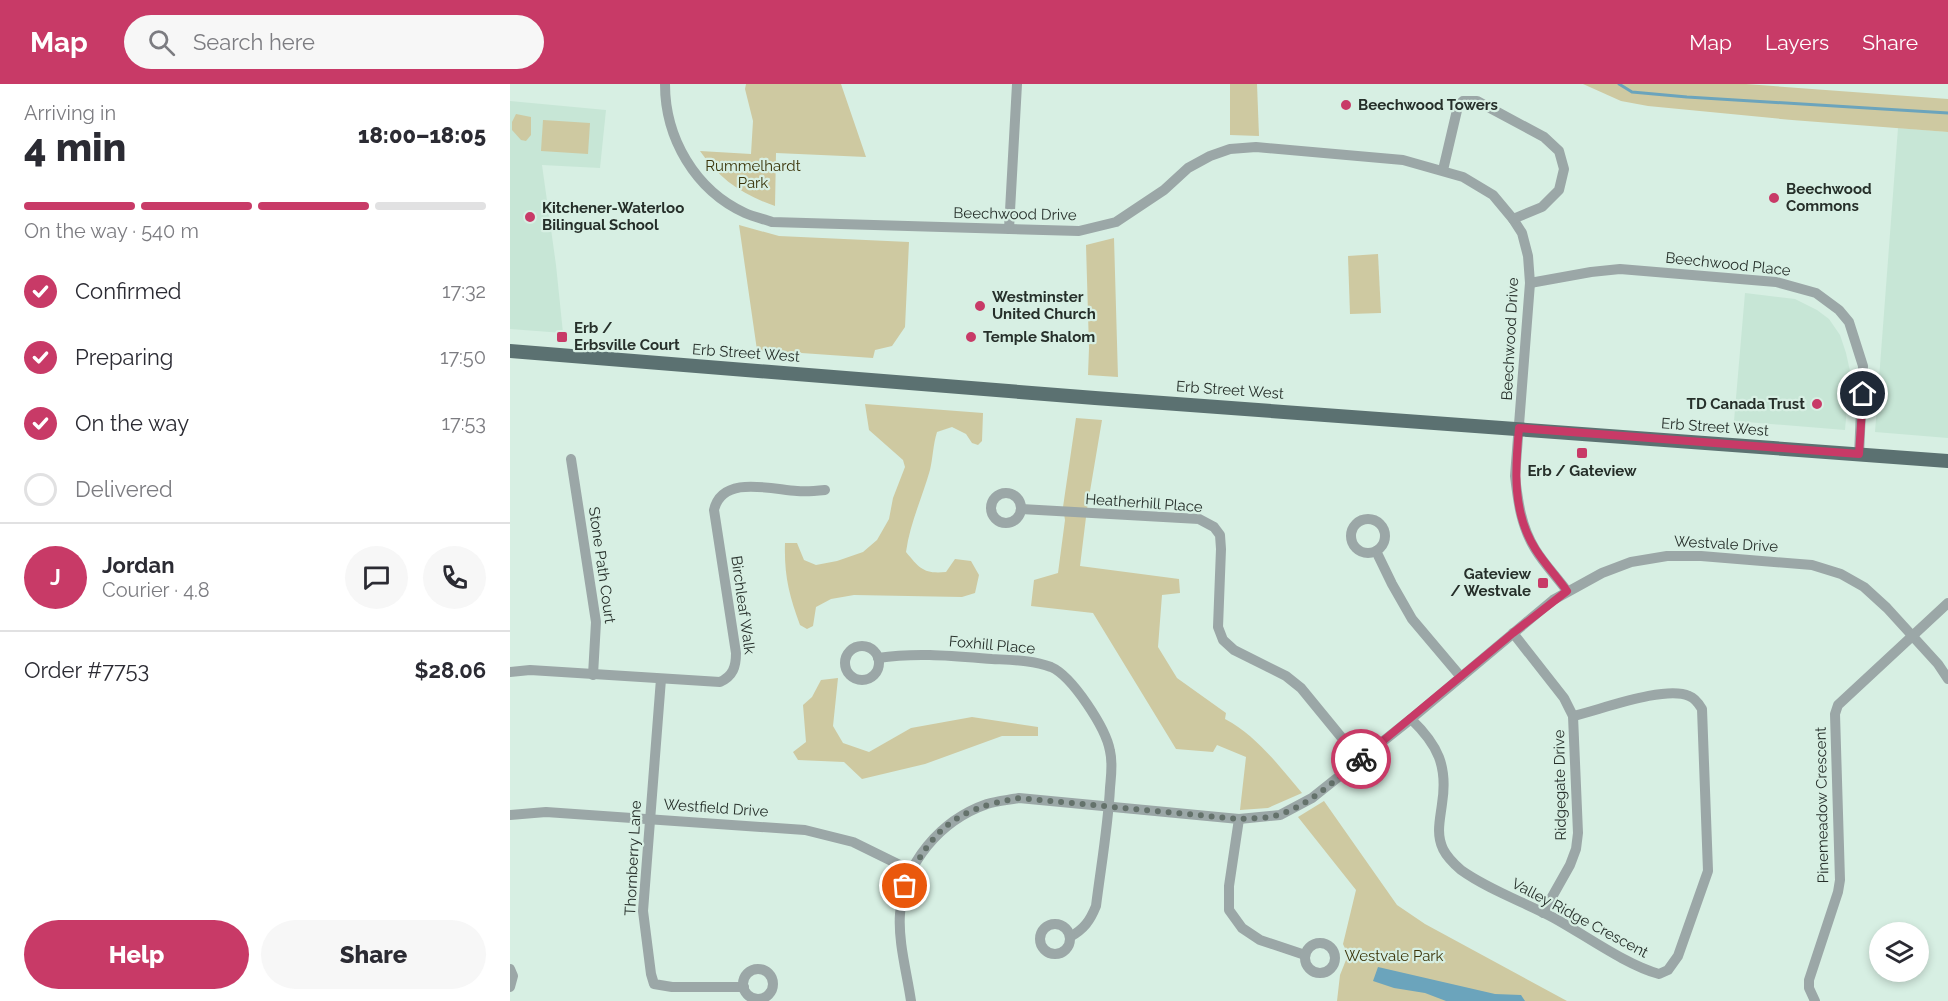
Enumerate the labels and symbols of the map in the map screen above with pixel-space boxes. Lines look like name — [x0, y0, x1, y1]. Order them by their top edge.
place label: Beechwood Towers — [1358, 96, 1498, 114]
marker: Beechwood Towers — [1339, 98, 1353, 112]
park label: Rummelhardt Park — [705, 157, 801, 192]
place label: Beechwood Commons — [1786, 180, 1872, 215]
marker: Beechwood Commons — [1767, 191, 1781, 205]
place label: Kitchener-Waterloo Bilingual School — [542, 199, 684, 234]
street label: Beechwood Drive — [953, 204, 1077, 224]
marker: Kitchener-Waterloo Bilingual School — [523, 210, 537, 224]
street label: Beechwood Place — [1664, 248, 1792, 280]
street label: Beechwood Drive — [1498, 277, 1522, 401]
place label: Westminster United Church — [992, 288, 1096, 323]
marker: Westminster United Church — [973, 299, 987, 313]
place label: Erb / Erbsville Court — [574, 319, 680, 354]
place label: Temple Shalom — [983, 328, 1095, 346]
marker: Erb / Erbsville Court — [555, 330, 569, 344]
marker: Temple Shalom — [964, 330, 978, 344]
street label: Erb Street West — [691, 340, 801, 366]
pin — [1837, 368, 1888, 419]
street label: Erb Street West — [1175, 377, 1285, 403]
place label: TD Canada Trust — [1687, 395, 1805, 413]
marker: TD Canada Trust — [1810, 397, 1824, 411]
street label: Erb Street West — [1660, 414, 1770, 440]
marker: Erb / Gateview — [1575, 446, 1589, 460]
place label: Erb / Gateview — [1527, 462, 1637, 480]
street label: Heatherhill Place — [1085, 490, 1204, 516]
street label: Stone Path Court — [585, 506, 619, 624]
street label: Westvale Drive — [1673, 532, 1779, 556]
street label: Birchleaf Walk — [727, 555, 759, 655]
place label: Gateview / Westvale — [1450, 565, 1531, 600]
marker: Gateview / Westvale — [1536, 576, 1550, 590]
street label: Foxhill Place — [948, 632, 1036, 658]
street label: Pinemeadow Crescent — [1812, 727, 1832, 883]
courier — [1331, 729, 1391, 789]
street label: Ridgegate Drive — [1550, 729, 1570, 841]
street label: Westfield Drive — [663, 795, 769, 821]
street label: Thornberry Lane — [621, 800, 645, 916]
pin — [879, 860, 930, 911]
street label: Valley Ridge Crescent — [1509, 874, 1651, 962]
park label: Westvale Park — [1344, 947, 1444, 965]

